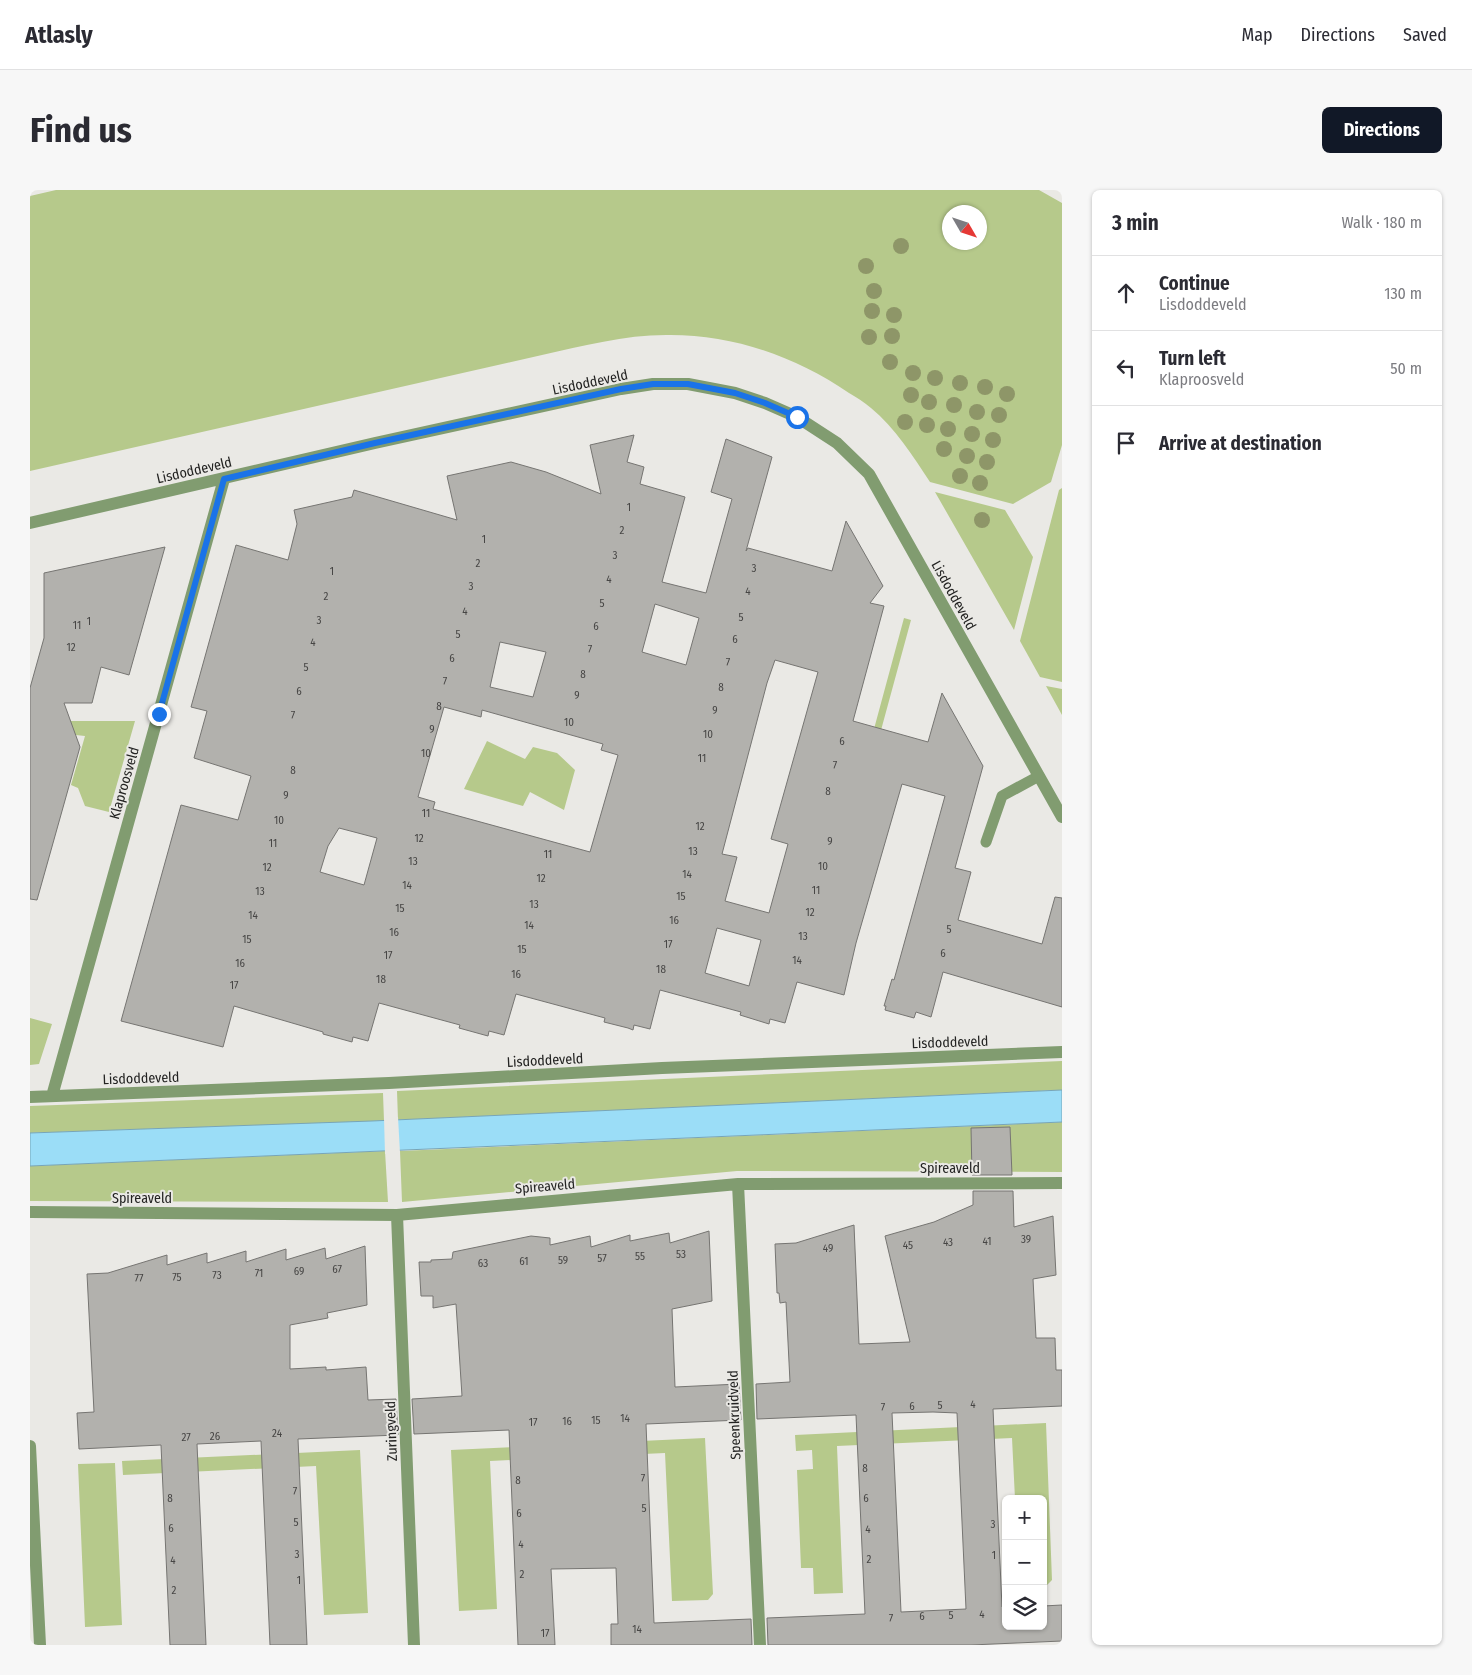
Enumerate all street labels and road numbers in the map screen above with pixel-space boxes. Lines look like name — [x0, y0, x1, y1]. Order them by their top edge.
street label: Lisdoddeveld — [551, 366, 629, 399]
street label: Lisdoddeveld — [155, 454, 233, 487]
street label: Lisdoddeveld — [928, 558, 980, 633]
street label: Klaproosveld — [106, 745, 143, 821]
street label: Lisdoddeveld — [911, 1033, 989, 1052]
street label: Lisdoddeveld — [506, 1050, 584, 1071]
street label: Lisdoddeveld — [102, 1069, 180, 1088]
street label: Spireaveld — [920, 1160, 980, 1177]
street label: Spireaveld — [514, 1175, 576, 1198]
street label: Spireaveld — [112, 1190, 172, 1207]
street label: Speenkruidveld — [724, 1370, 745, 1460]
street label: Zuringveld — [382, 1401, 401, 1461]

